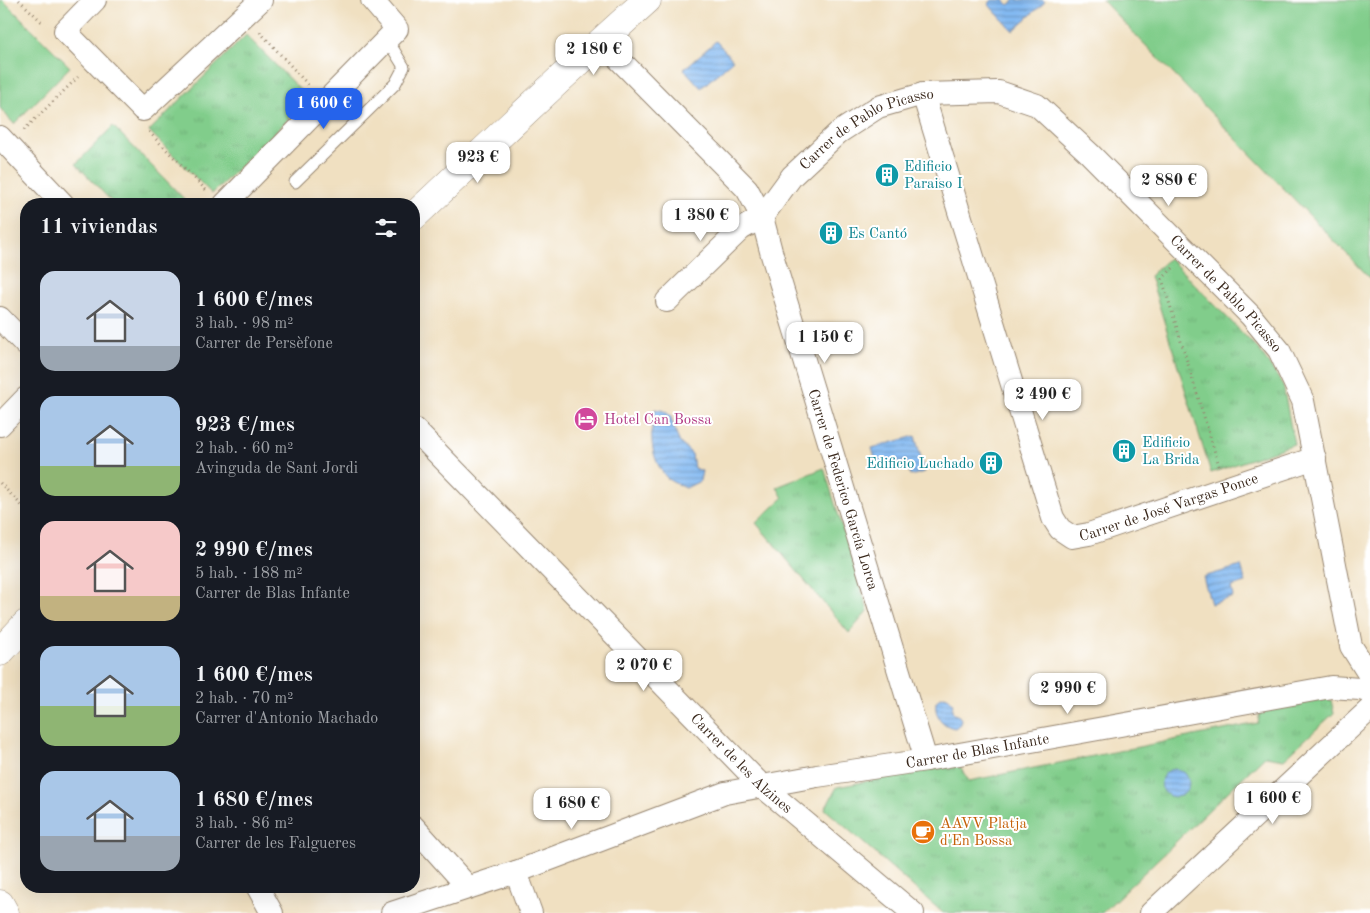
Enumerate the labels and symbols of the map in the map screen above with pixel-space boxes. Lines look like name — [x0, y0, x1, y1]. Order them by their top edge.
pin: 2 180 € — [548, 34, 640, 76]
pin: 1 600 € — [278, 88, 370, 130]
street label: Carrer de Pablo Picasso — [798, 88, 934, 174]
pin: 923 € — [443, 142, 513, 184]
place label: Edificio Paraiso I — [904, 160, 963, 192]
building icon: Edificio Paraiso I — [874, 162, 900, 188]
pin: 2 880 € — [1123, 164, 1215, 207]
pin: 1 380 € — [655, 200, 747, 242]
building icon: Es Cantó — [818, 220, 844, 246]
place label: Es Cantó — [848, 227, 907, 242]
street label: Carrer de Pablo Picasso — [1166, 233, 1284, 356]
pin: 1 150 € — [779, 322, 871, 364]
pin: 2 490 € — [997, 378, 1089, 421]
street label: Carrer de Federico García Lorca — [804, 387, 880, 593]
hotel icon: Hotel Can Bossa — [573, 406, 599, 432]
place label: Hotel Can Bossa — [604, 413, 712, 428]
place label: Edificio La Brida — [1142, 436, 1200, 468]
building icon: Edificio La Brida — [1111, 438, 1137, 464]
building icon: Edificio Luchado — [978, 450, 1004, 476]
place label: Edificio Luchado — [866, 457, 974, 472]
street label: Carrer de José Vargas Ponce — [1078, 472, 1260, 545]
pin: 2 070 € — [598, 650, 690, 692]
pin: 2 990 € — [1022, 672, 1114, 715]
street label: Carrer de les Alzines — [687, 711, 794, 817]
street label: Carrer de Blas Infante — [905, 732, 1051, 772]
pin: 1 600 € — [1227, 782, 1319, 825]
pin: 1 680 € — [526, 788, 618, 830]
place label: AAVV Platja d'En Bossa — [940, 817, 1028, 849]
cafe icon: AAVV Platja d'En Bossa — [910, 819, 936, 845]

